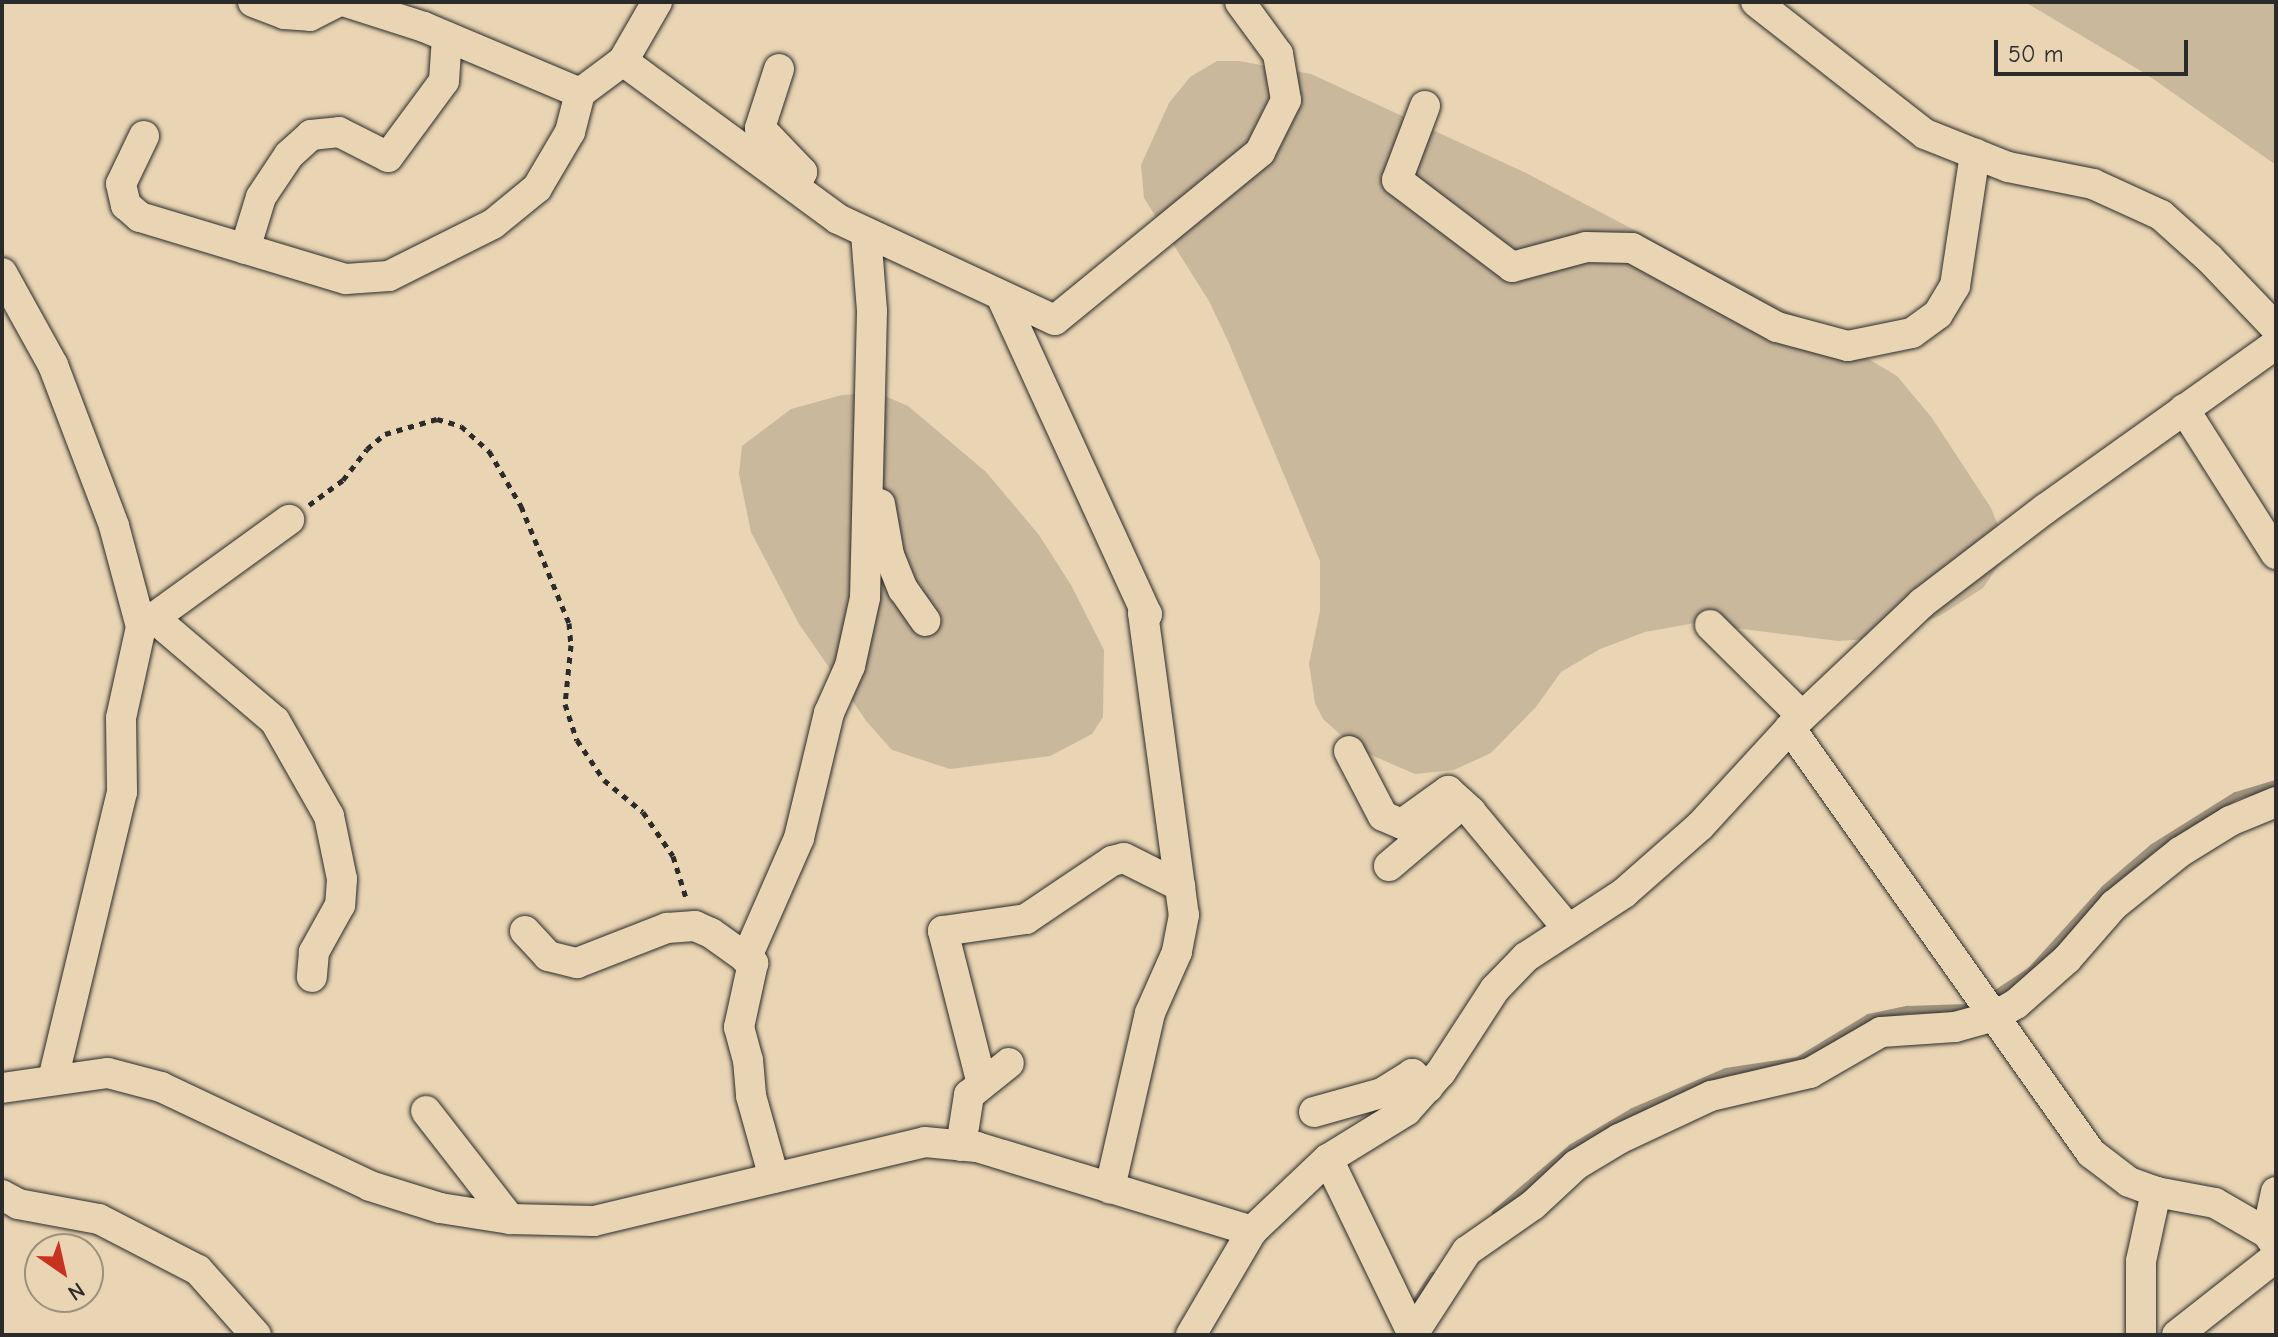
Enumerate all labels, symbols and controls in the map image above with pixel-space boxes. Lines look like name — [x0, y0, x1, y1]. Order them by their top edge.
scale bar — [1998, 24, 2192, 74]
text: 50 m — [2008, 40, 2064, 68]
north arrow — [24, 1233, 104, 1313]
text: N — [63, 1276, 90, 1306]

